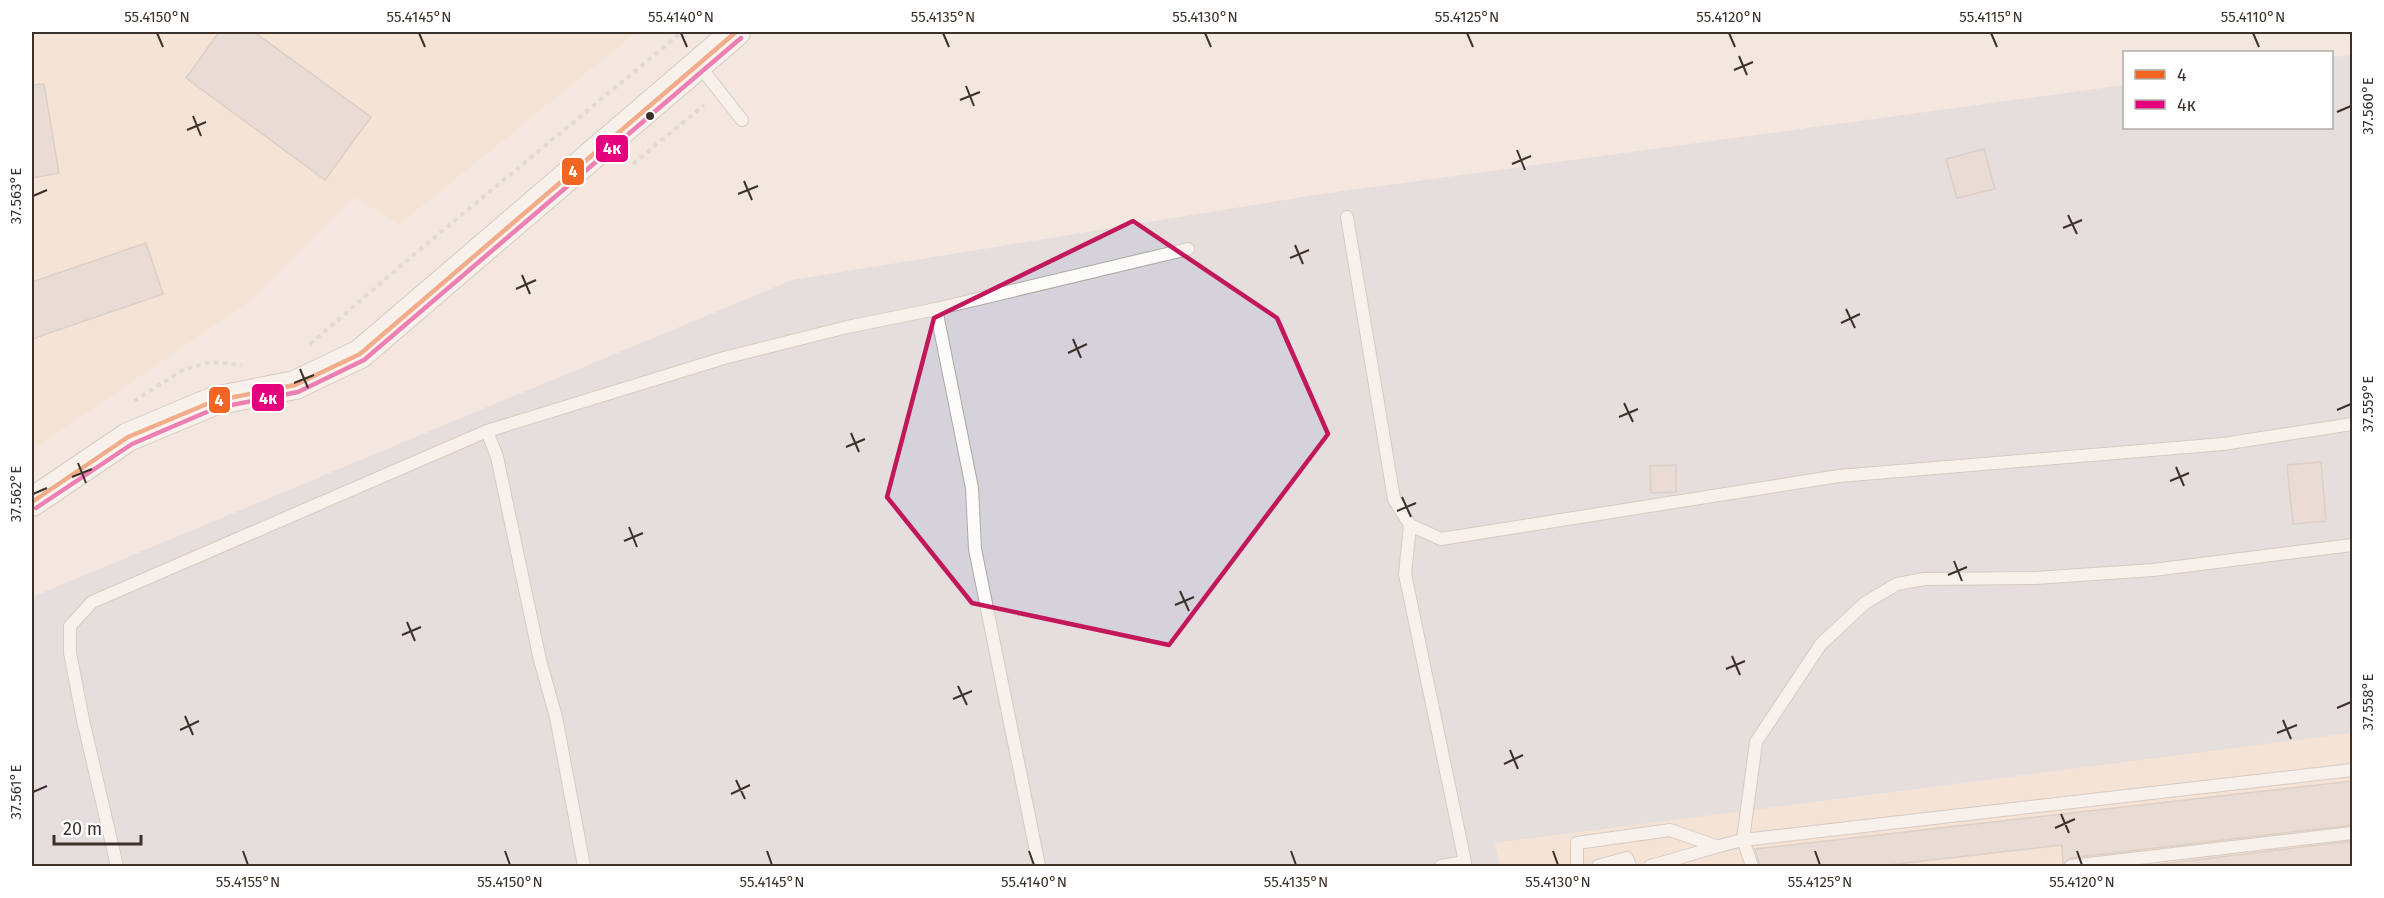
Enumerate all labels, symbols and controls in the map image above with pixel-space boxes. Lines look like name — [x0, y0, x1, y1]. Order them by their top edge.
text: 55.4150°N — [124, 8, 190, 26]
text: 55.4145°N — [387, 8, 451, 26]
text: 55.4140°N — [648, 8, 714, 26]
text: 55.4135°N — [911, 8, 975, 26]
text: 55.4130°N — [1172, 8, 1238, 26]
text: 55.4125°N — [1435, 8, 1499, 26]
text: 55.4120°N — [1696, 8, 1762, 26]
text: 55.4115°N — [1959, 8, 2023, 26]
text: 55.4110°N — [2221, 8, 2285, 26]
legend — [2123, 51, 2333, 129]
text: 4 — [2177, 64, 2187, 86]
text: 37.560°E — [2359, 77, 2377, 135]
text: 4к — [2177, 94, 2197, 116]
unlabelled marker — [644, 110, 656, 122]
line badge: 4к — [595, 134, 629, 163]
text: 4к — [603, 139, 621, 158]
line badge: 4 — [561, 157, 585, 186]
text: 4 — [568, 162, 578, 181]
text: 37.563°E — [7, 168, 25, 224]
text: 37.559°E — [2359, 376, 2377, 432]
line badge: 4к — [251, 383, 285, 412]
line badge: 4 — [208, 386, 231, 414]
text: 4к — [259, 389, 277, 408]
text: 4 — [214, 391, 224, 410]
text: 37.562°E — [7, 466, 25, 522]
text: 37.558°E — [2359, 674, 2377, 730]
text: 37.561°E — [7, 765, 25, 819]
scale bar — [54, 808, 141, 846]
text: 20 m — [63, 818, 102, 840]
text: 55.4155°N — [216, 873, 280, 891]
text: 55.4150°N — [477, 873, 543, 891]
text: 55.4145°N — [740, 873, 804, 891]
text: 55.4140°N — [1001, 873, 1067, 891]
text: 55.4135°N — [1264, 873, 1328, 891]
text: 55.4130°N — [1525, 873, 1591, 891]
text: 55.4125°N — [1788, 873, 1852, 891]
text: 55.4120°N — [2049, 873, 2115, 891]

